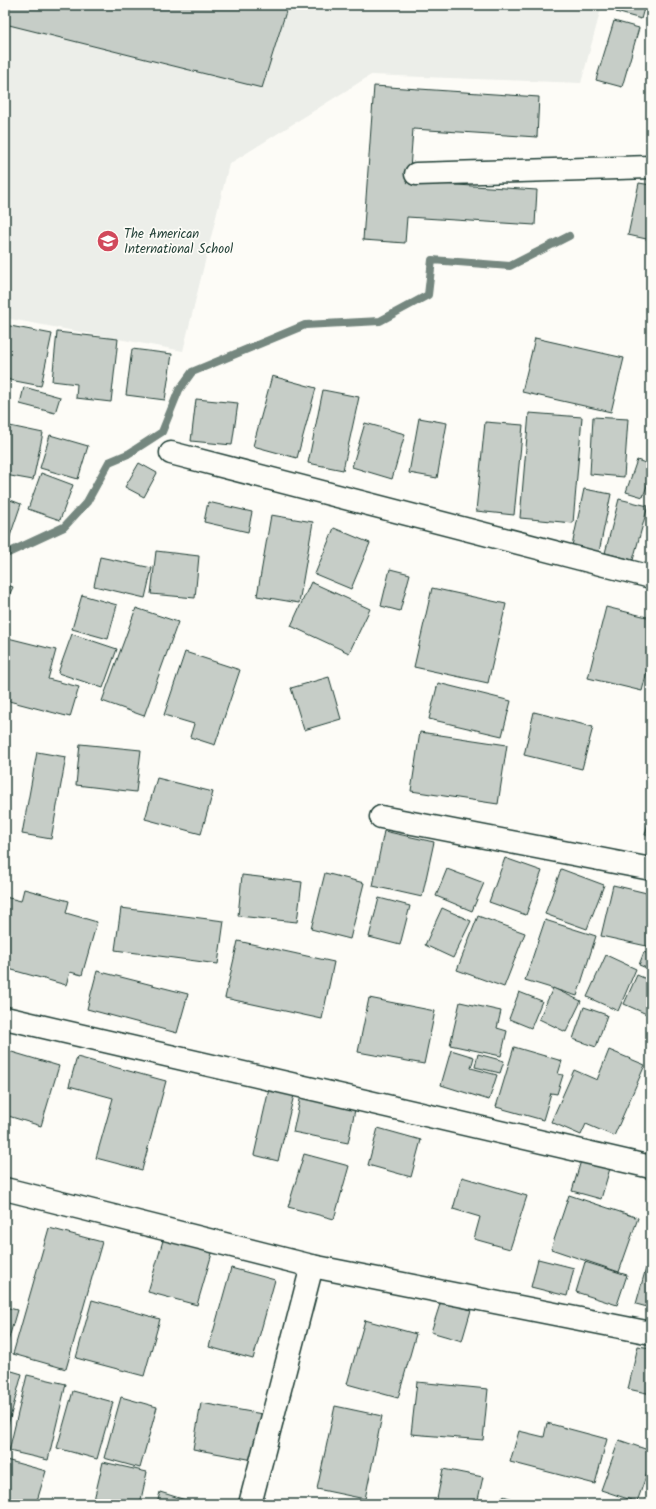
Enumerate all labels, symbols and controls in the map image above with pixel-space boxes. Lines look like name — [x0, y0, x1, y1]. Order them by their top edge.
place label: The American International School — [124, 224, 233, 260]
school or university icon: The American International School — [95, 228, 121, 254]

